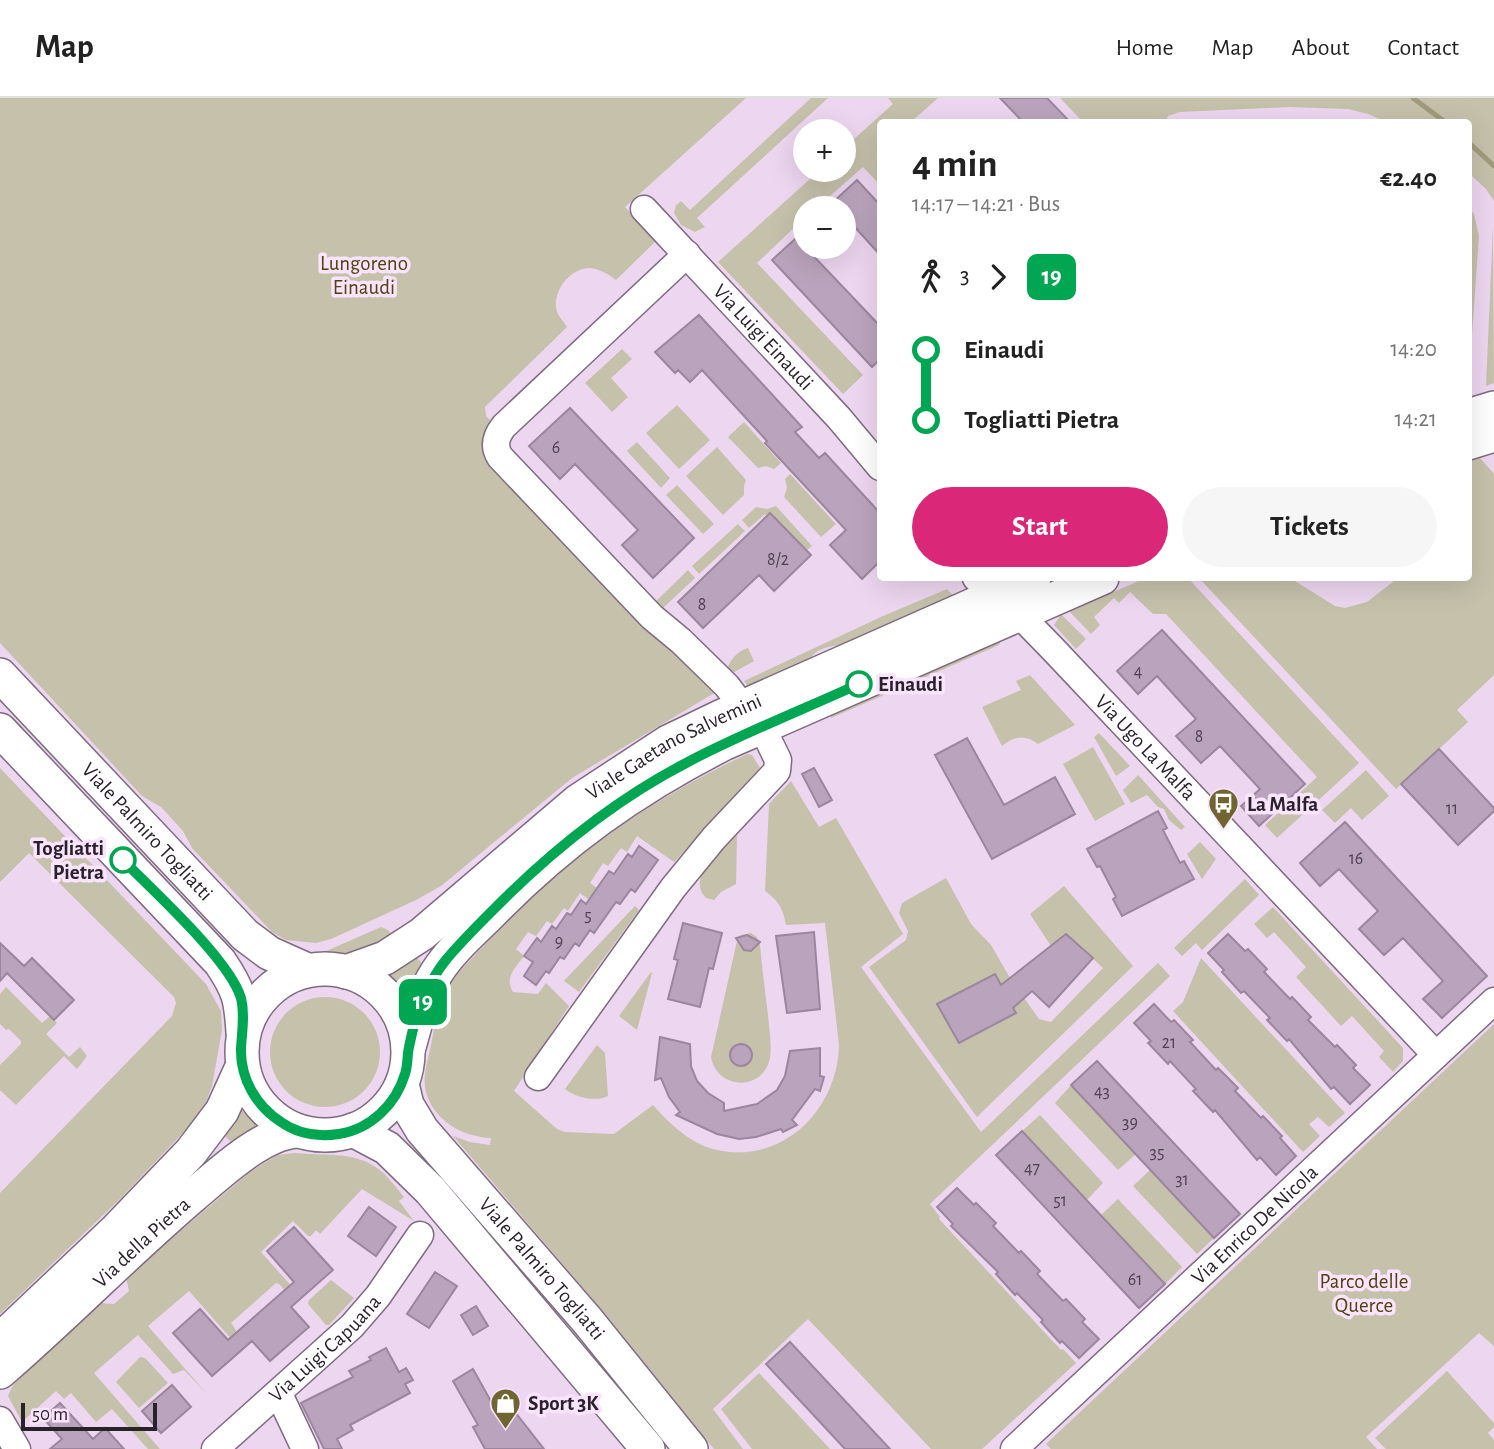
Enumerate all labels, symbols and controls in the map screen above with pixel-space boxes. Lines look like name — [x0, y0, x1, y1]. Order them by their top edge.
text: Map — [35, 31, 94, 64]
text: Home — [1116, 36, 1174, 60]
text: Map — [1212, 36, 1254, 60]
text: About — [1292, 36, 1349, 60]
text: Contact — [1387, 36, 1459, 60]
map controls — [793, 119, 856, 259]
button: + — [793, 119, 856, 182]
text: 4 min — [912, 146, 998, 184]
text: €2.40 — [1380, 165, 1437, 191]
text: 14:17 – 14:21 · Bus — [912, 193, 1060, 216]
button: − — [793, 196, 856, 259]
park label: Lungoreno Einaudi — [320, 253, 408, 298]
icon: walk — [912, 258, 950, 296]
icon: forward — [979, 258, 1017, 296]
text: 3 — [960, 265, 969, 288]
text: 19 — [1041, 265, 1062, 289]
street label: Via Luigi Einaudi — [709, 280, 817, 394]
text: Einaudi — [964, 337, 1044, 363]
text: 14:20 — [1390, 338, 1437, 361]
text: Togliatti Pietra — [964, 407, 1119, 433]
text: 14:21 — [1394, 408, 1437, 431]
house number: 6 — [552, 439, 560, 457]
button: Start — [912, 487, 1168, 567]
button: Tickets — [1182, 487, 1437, 567]
house number: 8/2 — [767, 551, 789, 569]
house number: 8 — [698, 596, 706, 614]
house number: 4 — [1134, 663, 1143, 681]
marker: Einaudi — [846, 671, 872, 697]
place label: Einaudi — [878, 674, 943, 695]
street label: Viale Gaetano Salvemini — [582, 690, 765, 804]
street label: Via Ugo La Malfa — [1091, 690, 1200, 804]
house number: 8 — [1195, 728, 1203, 746]
street label: Viale Palmiro Togliatti — [78, 759, 217, 904]
bus stop icon: La Malfa — [1207, 787, 1241, 831]
place label: La Malfa — [1247, 794, 1318, 815]
house number: 11 — [1446, 800, 1458, 818]
place label: Togliatti Pietra — [33, 838, 104, 883]
marker: Togliatti Pietra — [110, 847, 136, 873]
house number: 16 — [1349, 850, 1363, 868]
house number: 5 — [584, 907, 592, 925]
house number: 9 — [555, 933, 563, 951]
line badge: 19 — [392, 979, 454, 1025]
text: 19 — [413, 990, 433, 1014]
house number: 21 — [1162, 1034, 1176, 1052]
house number: 43 — [1094, 1083, 1110, 1101]
house number: 39 — [1122, 1114, 1138, 1132]
house number: 35 — [1150, 1144, 1164, 1162]
house number: 47 — [1024, 1160, 1040, 1178]
street label: Via Enrico De Nicola — [1187, 1161, 1322, 1288]
house number: 31 — [1175, 1171, 1189, 1189]
house number: 51 — [1053, 1192, 1067, 1210]
street label: Via della Pietra — [89, 1193, 194, 1291]
street label: Viale Palmiro Togliatti — [475, 1193, 609, 1344]
house number: 61 — [1128, 1271, 1142, 1289]
park label: Parco delle Querce — [1319, 1271, 1409, 1316]
street label: Via Luigi Capuana — [265, 1290, 385, 1406]
shop icon: Sport 3K — [488, 1386, 522, 1430]
place label: Sport 3K — [528, 1393, 599, 1414]
scale bar — [21, 1400, 158, 1432]
text: 50 m — [32, 1405, 68, 1424]

